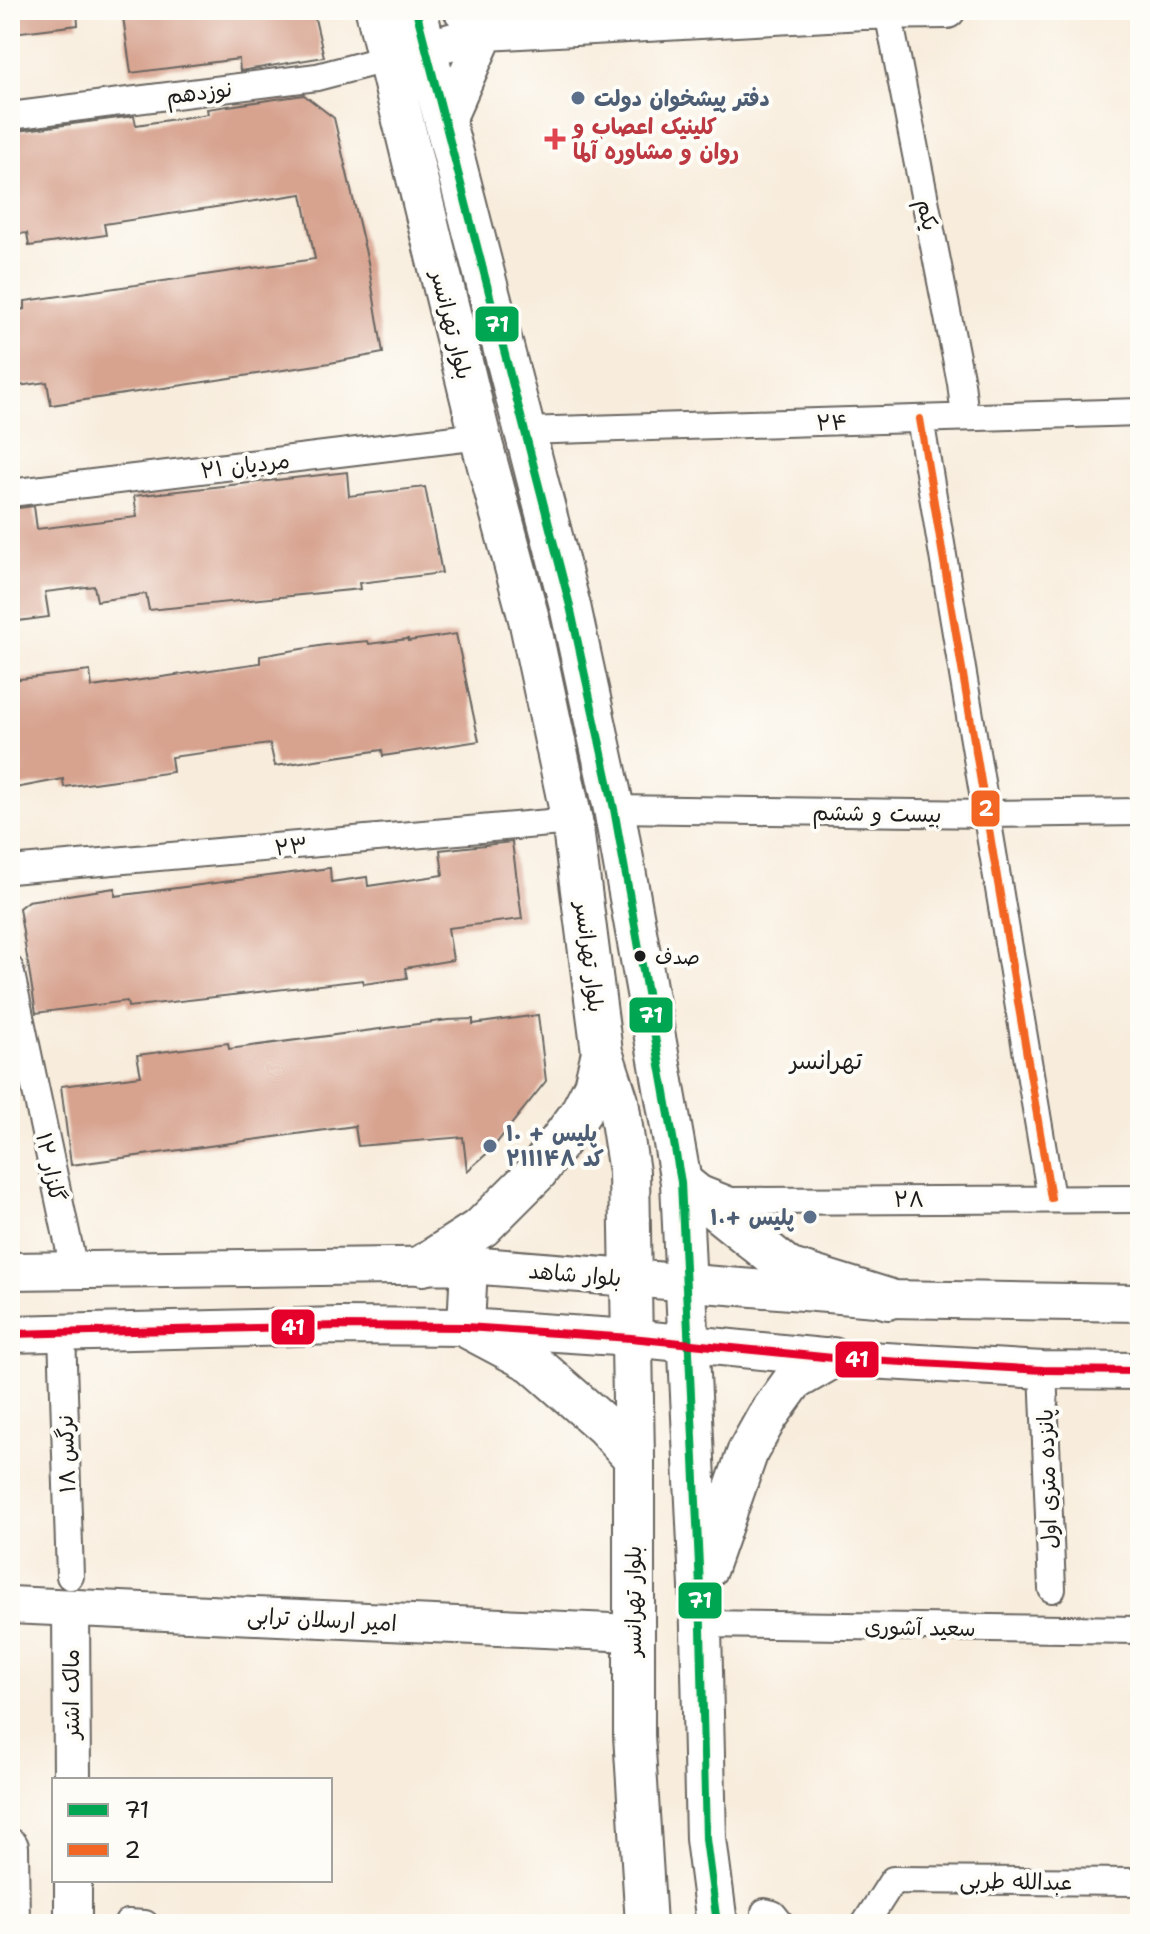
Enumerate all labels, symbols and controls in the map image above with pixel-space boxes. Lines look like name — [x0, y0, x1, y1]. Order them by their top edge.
street label: نوزدهم — [165, 74, 234, 113]
place label: دفتر پیشخوان دولت — [594, 84, 770, 113]
marker: دفتر پیشخوان دولت — [569, 89, 587, 107]
place label: کلینیک اعصاب و روان و مشاوره آلما — [571, 112, 739, 166]
marker: کلینیک اعصاب و روان و مشاوره آلما — [544, 128, 566, 150]
street label: یکم — [908, 197, 945, 234]
street label: بلوار تهرانسر — [424, 266, 479, 382]
line badge: 71 — [474, 305, 520, 343]
text: 71 — [485, 310, 509, 339]
street label: ۲۴ — [816, 407, 848, 438]
street label: ۲۱ مردیان — [199, 446, 291, 485]
line badge: 2 — [970, 789, 1001, 828]
text: 2 — [978, 794, 994, 823]
street label: بیست و ششم — [812, 798, 942, 831]
street label: ۲۳ — [273, 831, 309, 862]
street label: بلوار تهرانسر — [568, 898, 611, 1014]
place label: صدف — [655, 944, 700, 970]
marker: صدف — [632, 948, 648, 964]
line badge: 71 — [628, 996, 674, 1034]
text: 71 — [639, 1001, 663, 1030]
district label: تهرانسر — [788, 1045, 863, 1077]
place label: پلیس + ۱۰ کد ۲۱۱۱۴۸ — [506, 1119, 604, 1173]
street label: گلزار ۱۲ — [29, 1130, 72, 1204]
marker: پلیس + ۱۰ کد ۲۱۱۱۴۸ — [481, 1137, 499, 1155]
street label: ۲۸ — [894, 1185, 924, 1214]
place label: پلیس +۱۰ — [710, 1203, 795, 1232]
marker: پلیس +۱۰ — [801, 1208, 819, 1226]
street label: بلوار شاهد — [527, 1256, 623, 1293]
line badge: 41 — [270, 1308, 316, 1346]
text: 41 — [281, 1313, 305, 1342]
line badge: 41 — [834, 1340, 880, 1379]
text: 41 — [845, 1345, 869, 1374]
street label: پانزده متری اول — [1031, 1408, 1064, 1550]
street label: نرگس ۱۸ — [51, 1414, 82, 1494]
street label: بلوار تهرانسر — [619, 1546, 648, 1658]
line badge: 71 — [677, 1581, 723, 1620]
text: 71 — [688, 1586, 712, 1615]
street label: امیر ارسلان ترابی — [246, 1601, 398, 1638]
street label: سعید آشوری — [864, 1612, 976, 1643]
street label: مالک اشتر — [57, 1649, 86, 1741]
legend — [52, 1778, 332, 1882]
text: 71 — [124, 1794, 150, 1826]
text: 2 — [124, 1834, 141, 1866]
street label: عبدالله طربی — [959, 1866, 1073, 1897]

